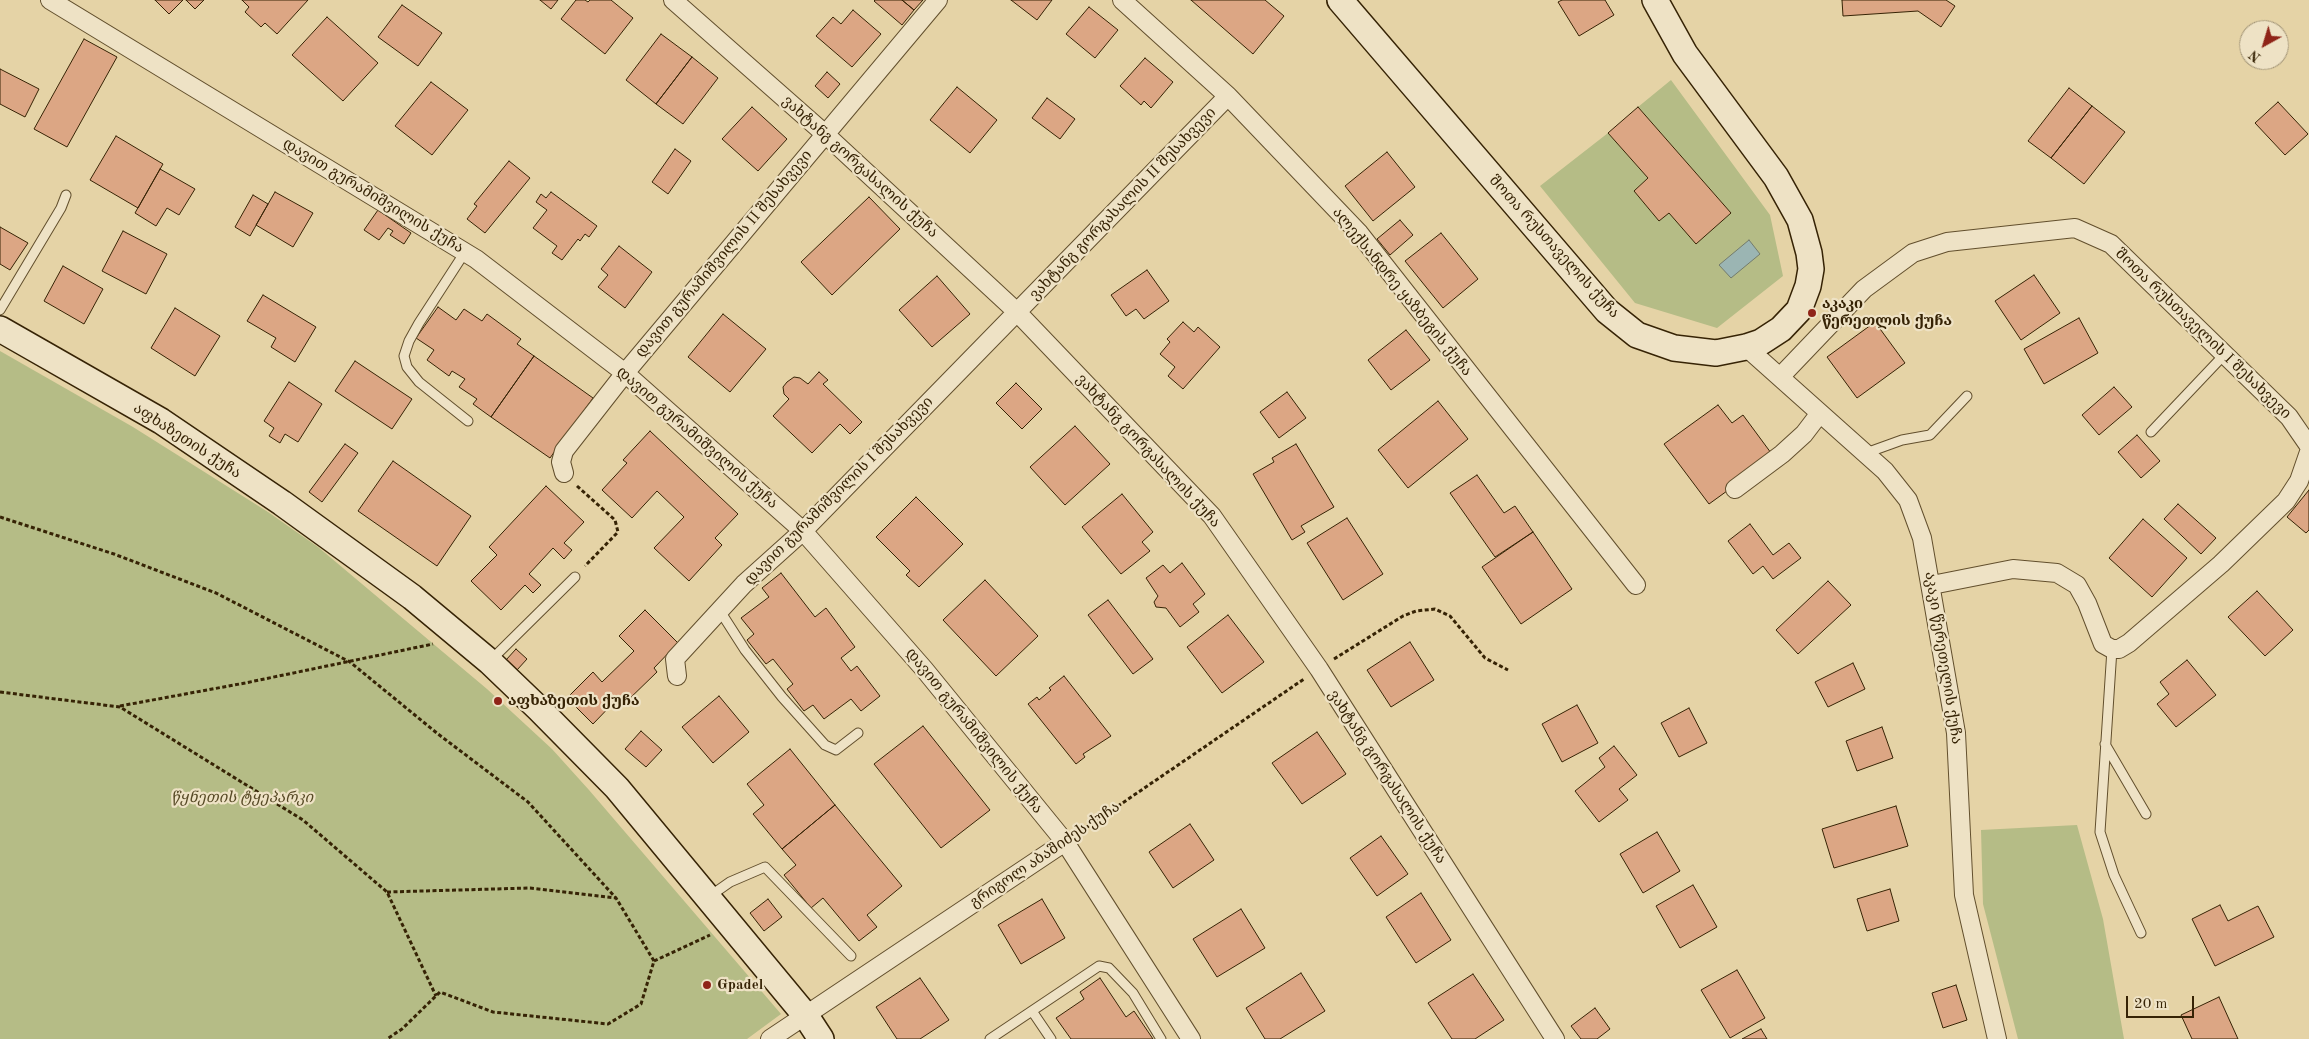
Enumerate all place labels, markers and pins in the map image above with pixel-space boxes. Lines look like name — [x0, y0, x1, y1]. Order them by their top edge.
place label: აკაკი წერეთლის ქუჩა — [1822, 295, 1952, 330]
marker: აკაკი წერეთლის ქუჩა — [1806, 307, 1818, 319]
place label: აფხაზეთის ქუჩა — [508, 692, 639, 710]
marker: აფხაზეთის ქუჩა — [492, 695, 504, 707]
place label: Gpadel — [717, 976, 763, 994]
marker: Gpadel — [701, 979, 713, 991]

